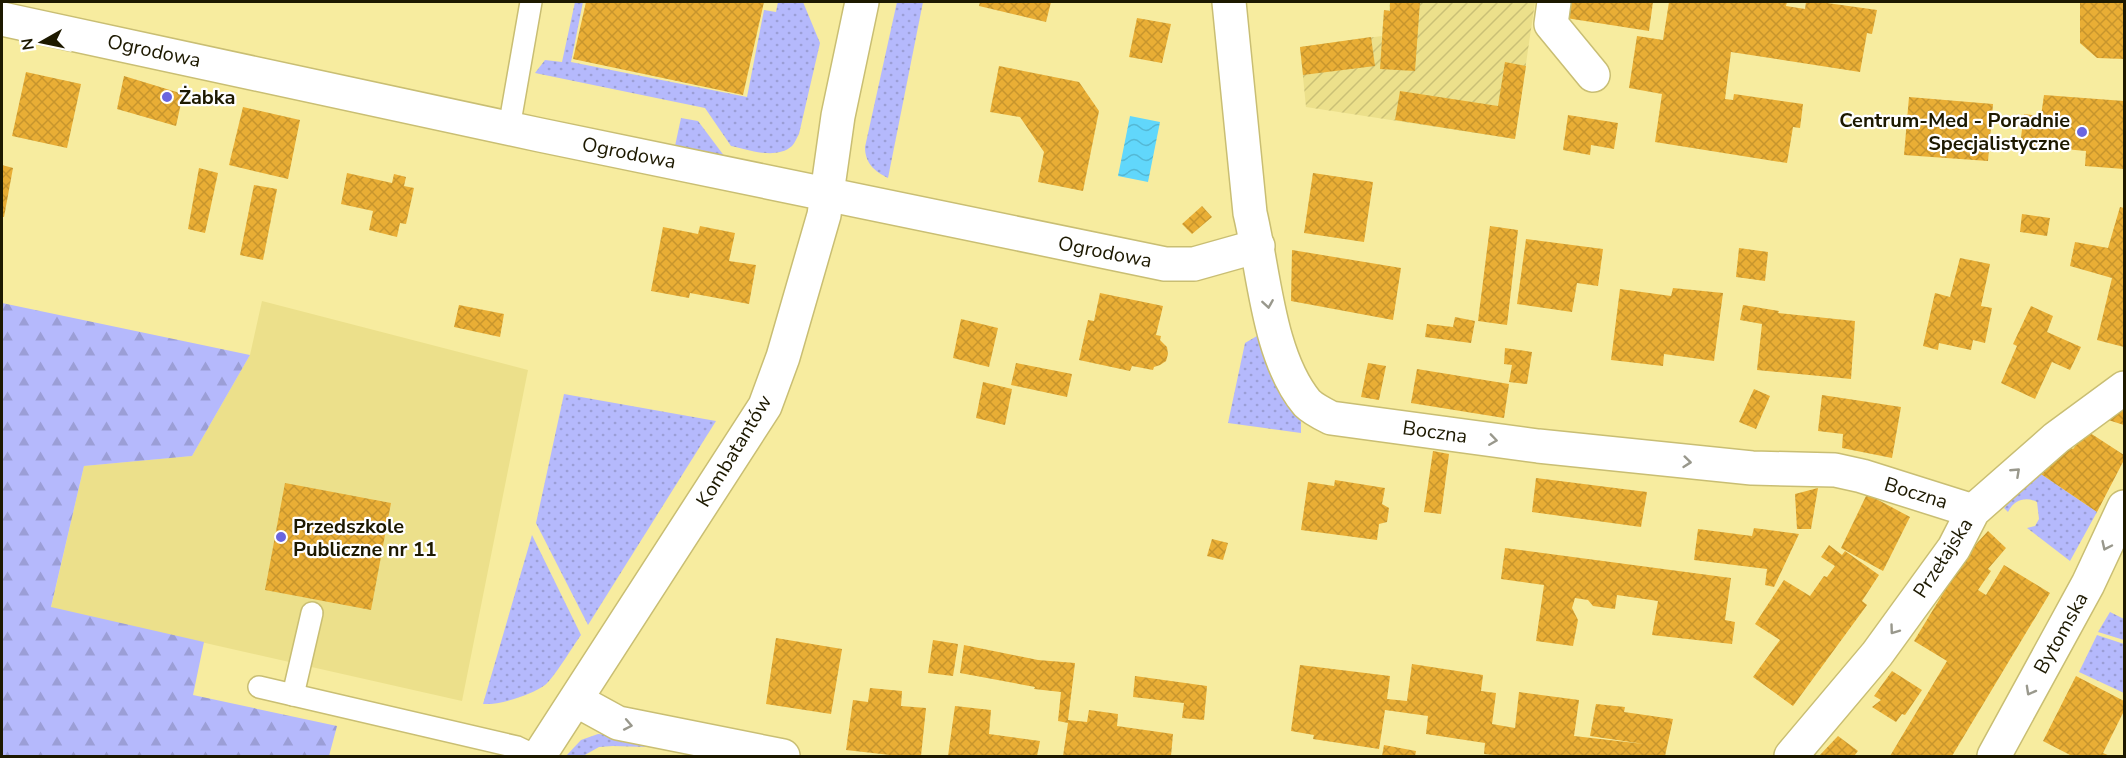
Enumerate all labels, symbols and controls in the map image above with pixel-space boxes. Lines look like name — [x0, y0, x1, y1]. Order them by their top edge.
north arrow — [12, 12, 72, 72]
street label: Ogrodowa — [105, 28, 203, 74]
text: N — [16, 37, 40, 52]
place label: Żabka — [179, 84, 235, 111]
marker: Żabka — [160, 90, 174, 104]
place label: Centrum-Med - Poradnie Specjalistyczne — [1839, 107, 2070, 157]
marker: Centrum-Med - Poradnie Specjalistyczne — [2075, 125, 2089, 139]
street label: Ogrodowa — [580, 131, 678, 175]
street label: Ogrodowa — [1056, 230, 1154, 274]
one-way arrow — [1261, 299, 1273, 308]
street label: Kombatantów — [690, 390, 778, 512]
street label: Boczna — [1401, 414, 1469, 450]
one-way arrow — [1489, 434, 1498, 446]
one-way arrow — [1682, 455, 1692, 468]
one-way arrow — [2009, 468, 2020, 479]
street label: Boczna — [1881, 471, 1951, 515]
place label: Przedszkole Publiczne nr 11 — [293, 513, 437, 563]
street label: Przełajska — [1907, 513, 1979, 603]
marker: Przedszkole Publiczne nr 11 — [274, 530, 288, 544]
one-way arrow — [2102, 539, 2114, 550]
street label: Bytomska — [2028, 587, 2094, 679]
one-way arrow — [1891, 623, 1902, 634]
one-way arrow — [2026, 685, 2037, 695]
one-way arrow — [624, 719, 633, 731]

